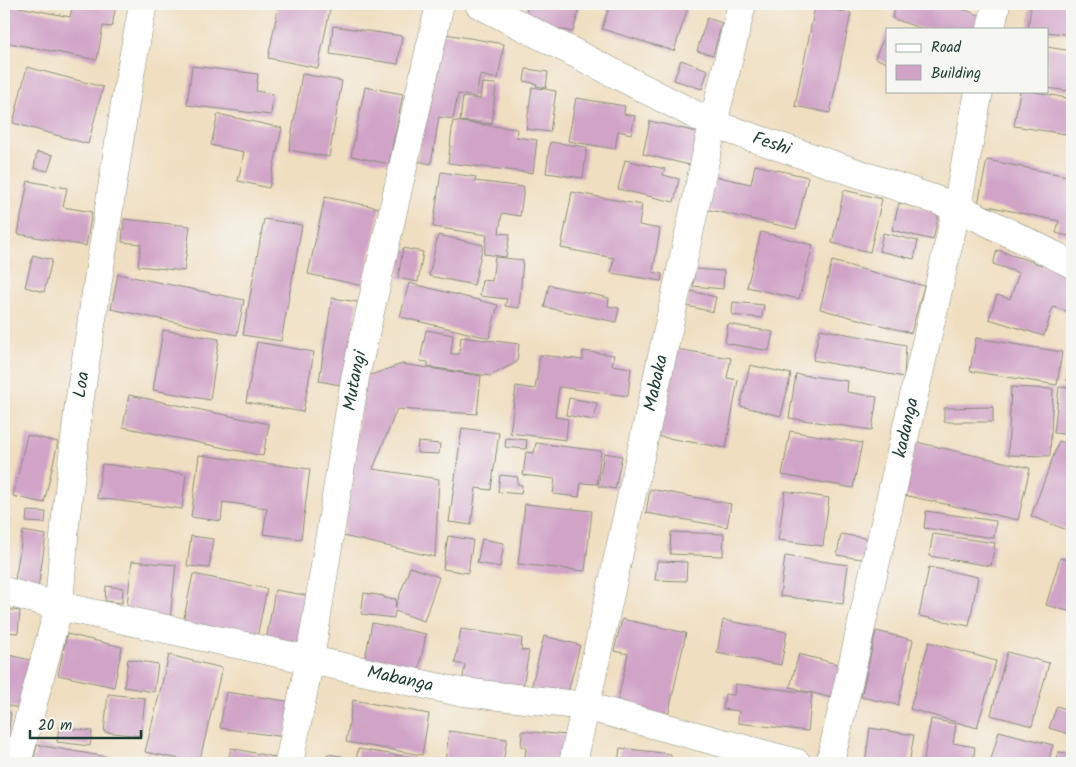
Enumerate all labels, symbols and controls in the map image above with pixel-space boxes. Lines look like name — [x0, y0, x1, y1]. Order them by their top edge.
legend — [886, 28, 1048, 92]
text: Road — [931, 36, 962, 60]
text: Building — [931, 62, 981, 86]
street label: Feshi — [749, 124, 796, 164]
street label: Mutangi — [335, 347, 375, 413]
street label: Mabaka — [636, 352, 677, 414]
street label: Loa — [66, 370, 98, 400]
street label: kadanga — [886, 395, 928, 461]
street label: Mabanga — [364, 658, 436, 700]
scale bar — [30, 707, 141, 739]
text: 20 m — [38, 714, 72, 738]

